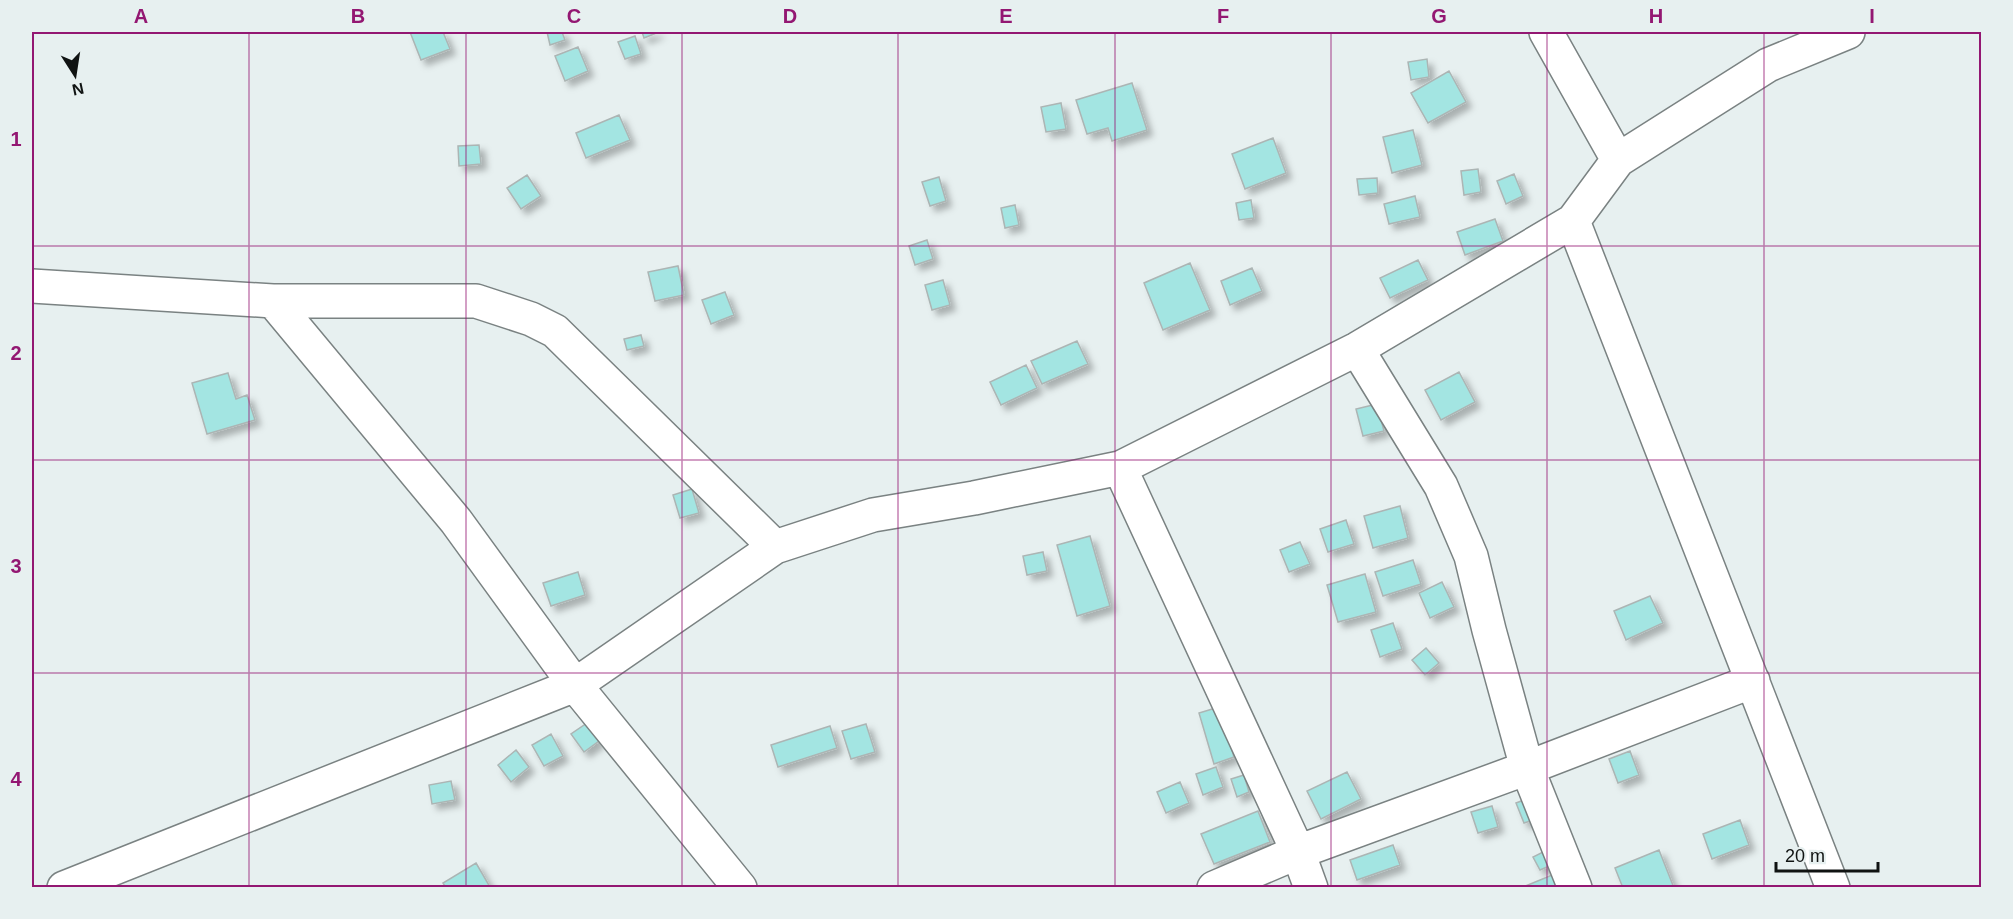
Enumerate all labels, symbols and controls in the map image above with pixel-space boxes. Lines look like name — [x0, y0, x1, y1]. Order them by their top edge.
text: A — [134, 5, 148, 27]
text: B — [351, 5, 365, 27]
text: C — [567, 5, 581, 27]
text: D — [783, 5, 797, 27]
text: E — [999, 5, 1013, 27]
text: F — [1217, 5, 1229, 27]
text: G — [1431, 5, 1447, 27]
text: H — [1649, 5, 1663, 27]
text: I — [1869, 5, 1875, 27]
north arrow — [45, 45, 105, 105]
text: N — [71, 80, 85, 99]
text: 1 — [10, 128, 22, 150]
text: 2 — [10, 342, 22, 364]
text: 3 — [10, 555, 22, 577]
text: 4 — [10, 768, 22, 790]
scale bar — [1776, 835, 1878, 873]
text: 20 m — [1785, 846, 1825, 866]

